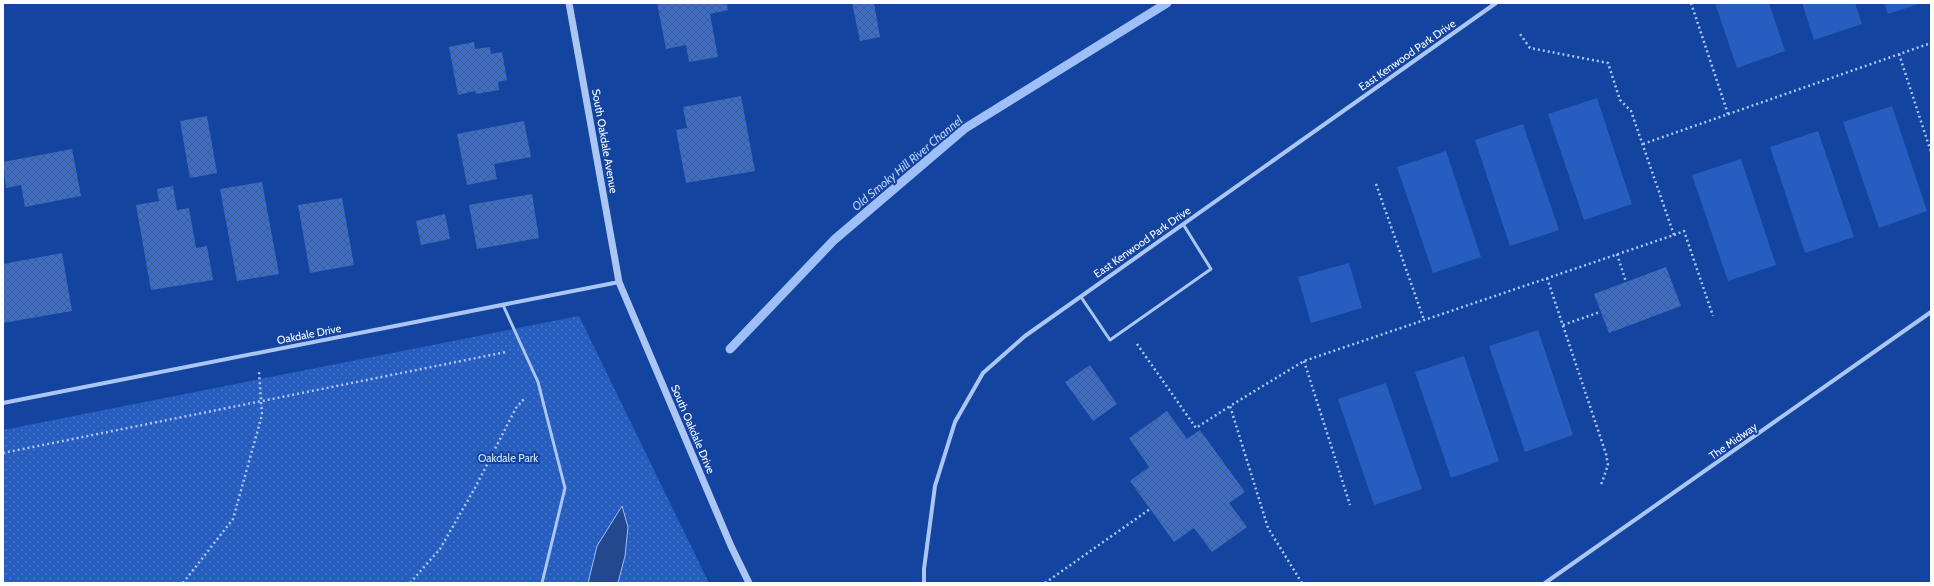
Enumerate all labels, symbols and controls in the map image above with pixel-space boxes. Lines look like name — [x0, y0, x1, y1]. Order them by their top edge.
street label: East Kenwood Park Drive — [1356, 16, 1459, 94]
street label: South Oakdale Avenue — [589, 88, 621, 195]
water label: Old Smoky Hill River Channel — [849, 112, 966, 214]
street label: East Kenwood Park Drive — [1091, 203, 1194, 281]
street label: Oakdale Drive — [276, 321, 343, 347]
street label: South Oakdale Drive — [668, 382, 718, 476]
street label: The Midway — [1706, 419, 1760, 463]
park label: Oakdale Park — [478, 451, 538, 465]

